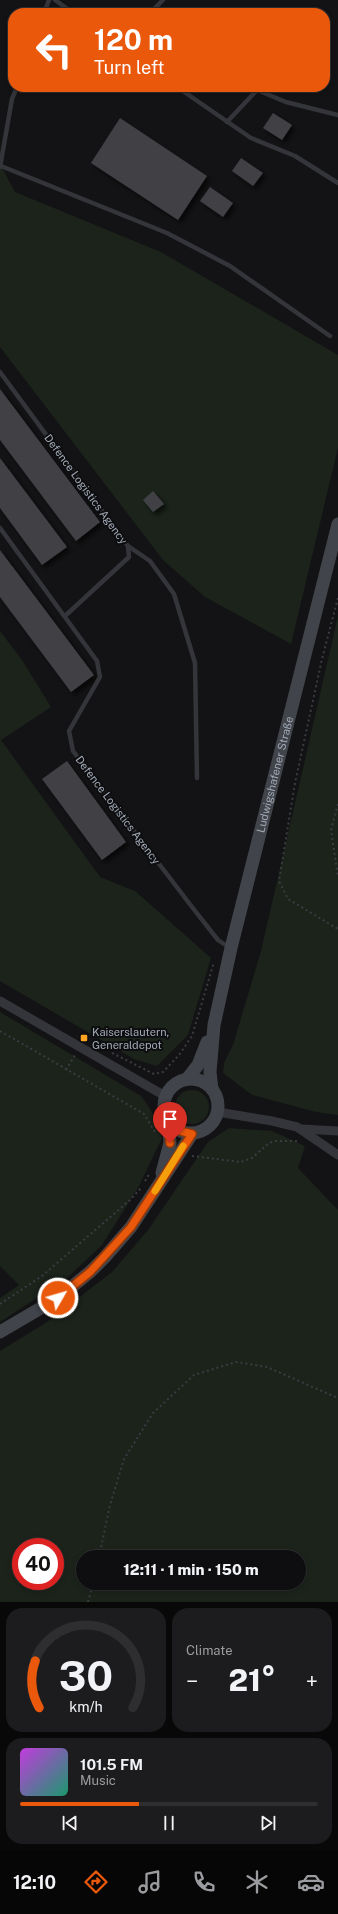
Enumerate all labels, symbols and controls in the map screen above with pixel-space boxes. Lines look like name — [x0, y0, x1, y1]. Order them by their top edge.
text: 120 m — [94, 23, 173, 56]
icon: left — [28, 24, 80, 76]
text: Turn left — [94, 57, 164, 78]
street label: Defence Logistics Agency — [42, 432, 130, 546]
street label: Ludwigshafener Straße — [254, 715, 295, 834]
street label: Defence Logistics Agency — [73, 754, 163, 867]
place label: Kaiserslautern, Generaldepot — [92, 1026, 169, 1051]
marker: Kaiserslautern, Generaldepot — [79, 1033, 89, 1043]
pin — [153, 1102, 187, 1143]
icon: arrive — [159, 1108, 181, 1130]
position arrow — [37, 1277, 79, 1319]
speed limit sign: 40 — [12, 1538, 64, 1590]
text: 12:11 · 1 min · 150 m — [123, 1561, 259, 1578]
text: Climate — [186, 1643, 233, 1658]
text: 30 — [59, 1651, 113, 1700]
text: 21° — [228, 1662, 276, 1698]
text: − — [186, 1668, 198, 1694]
text: + — [306, 1668, 318, 1694]
text: km/h — [69, 1698, 103, 1715]
text: 101.5 FM — [80, 1756, 143, 1773]
text: Music — [80, 1773, 116, 1788]
icon: previous — [59, 1812, 81, 1834]
icon: pause — [158, 1812, 180, 1834]
icon: next — [257, 1812, 279, 1834]
icon: directions — [82, 1868, 110, 1896]
icon: music — [136, 1868, 164, 1896]
icon: phone — [190, 1868, 218, 1896]
icon: climate — [243, 1868, 271, 1896]
icon: car — [297, 1868, 325, 1896]
text: 12:10 — [13, 1872, 56, 1893]

